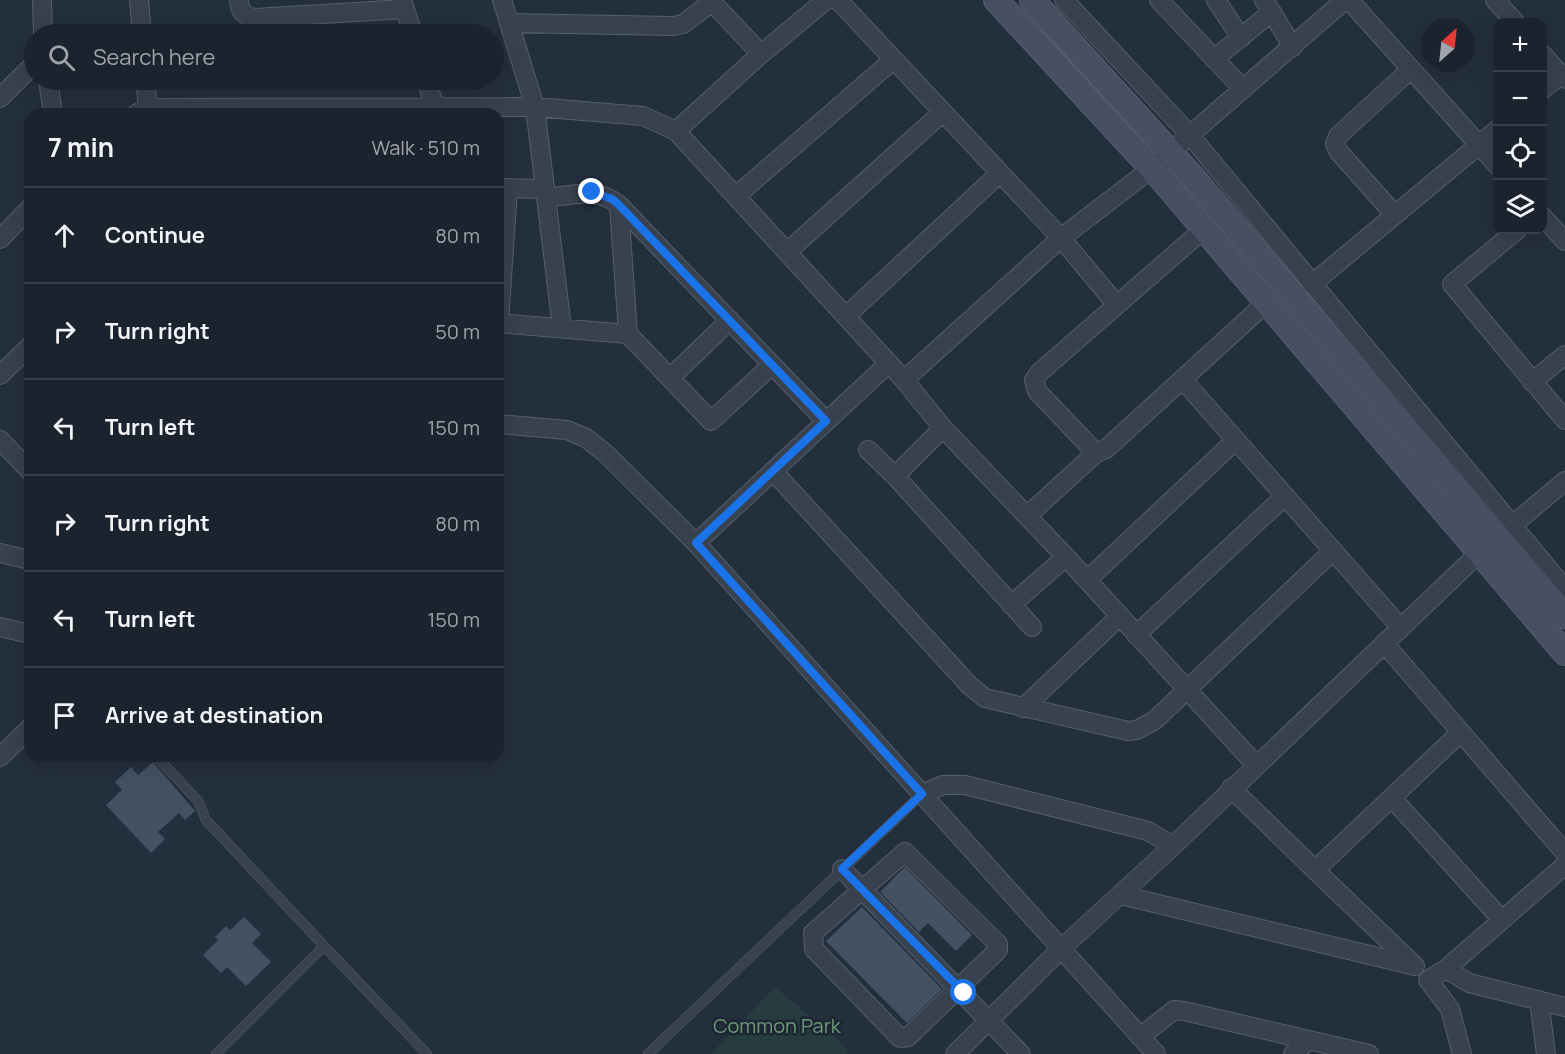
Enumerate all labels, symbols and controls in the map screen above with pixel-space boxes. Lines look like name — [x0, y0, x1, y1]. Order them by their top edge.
north arrow — [1421, 18, 1475, 72]
map controls — [1493, 18, 1547, 234]
button: + — [1493, 18, 1547, 72]
search box — [24, 24, 504, 90]
icon: search — [45, 41, 78, 74]
text: Search here — [93, 42, 215, 72]
button: − — [1493, 72, 1547, 126]
button: locate — [1493, 126, 1547, 180]
text: 7 min — [48, 129, 114, 165]
text: Walk · 510 m — [371, 134, 480, 161]
route end — [578, 178, 604, 204]
button: layers — [1493, 180, 1547, 234]
icon: ahead — [48, 219, 81, 252]
text: Continue — [105, 220, 205, 250]
text: 80 m — [435, 222, 480, 249]
icon: right — [48, 315, 81, 348]
text: Turn right — [105, 316, 210, 346]
text: 50 m — [435, 318, 480, 345]
icon: left — [48, 411, 81, 444]
text: Turn left — [105, 412, 195, 442]
text: 150 m — [427, 414, 480, 441]
icon: right — [48, 507, 81, 540]
text: Turn right — [105, 508, 210, 538]
text: 80 m — [435, 510, 480, 537]
icon: left — [48, 603, 81, 636]
text: Turn left — [105, 604, 195, 634]
text: 150 m — [427, 606, 480, 633]
icon: arrive — [48, 699, 81, 732]
text: Arrive at destination — [105, 700, 323, 730]
route start — [950, 979, 976, 1005]
park label: Common Park — [713, 1012, 842, 1039]

